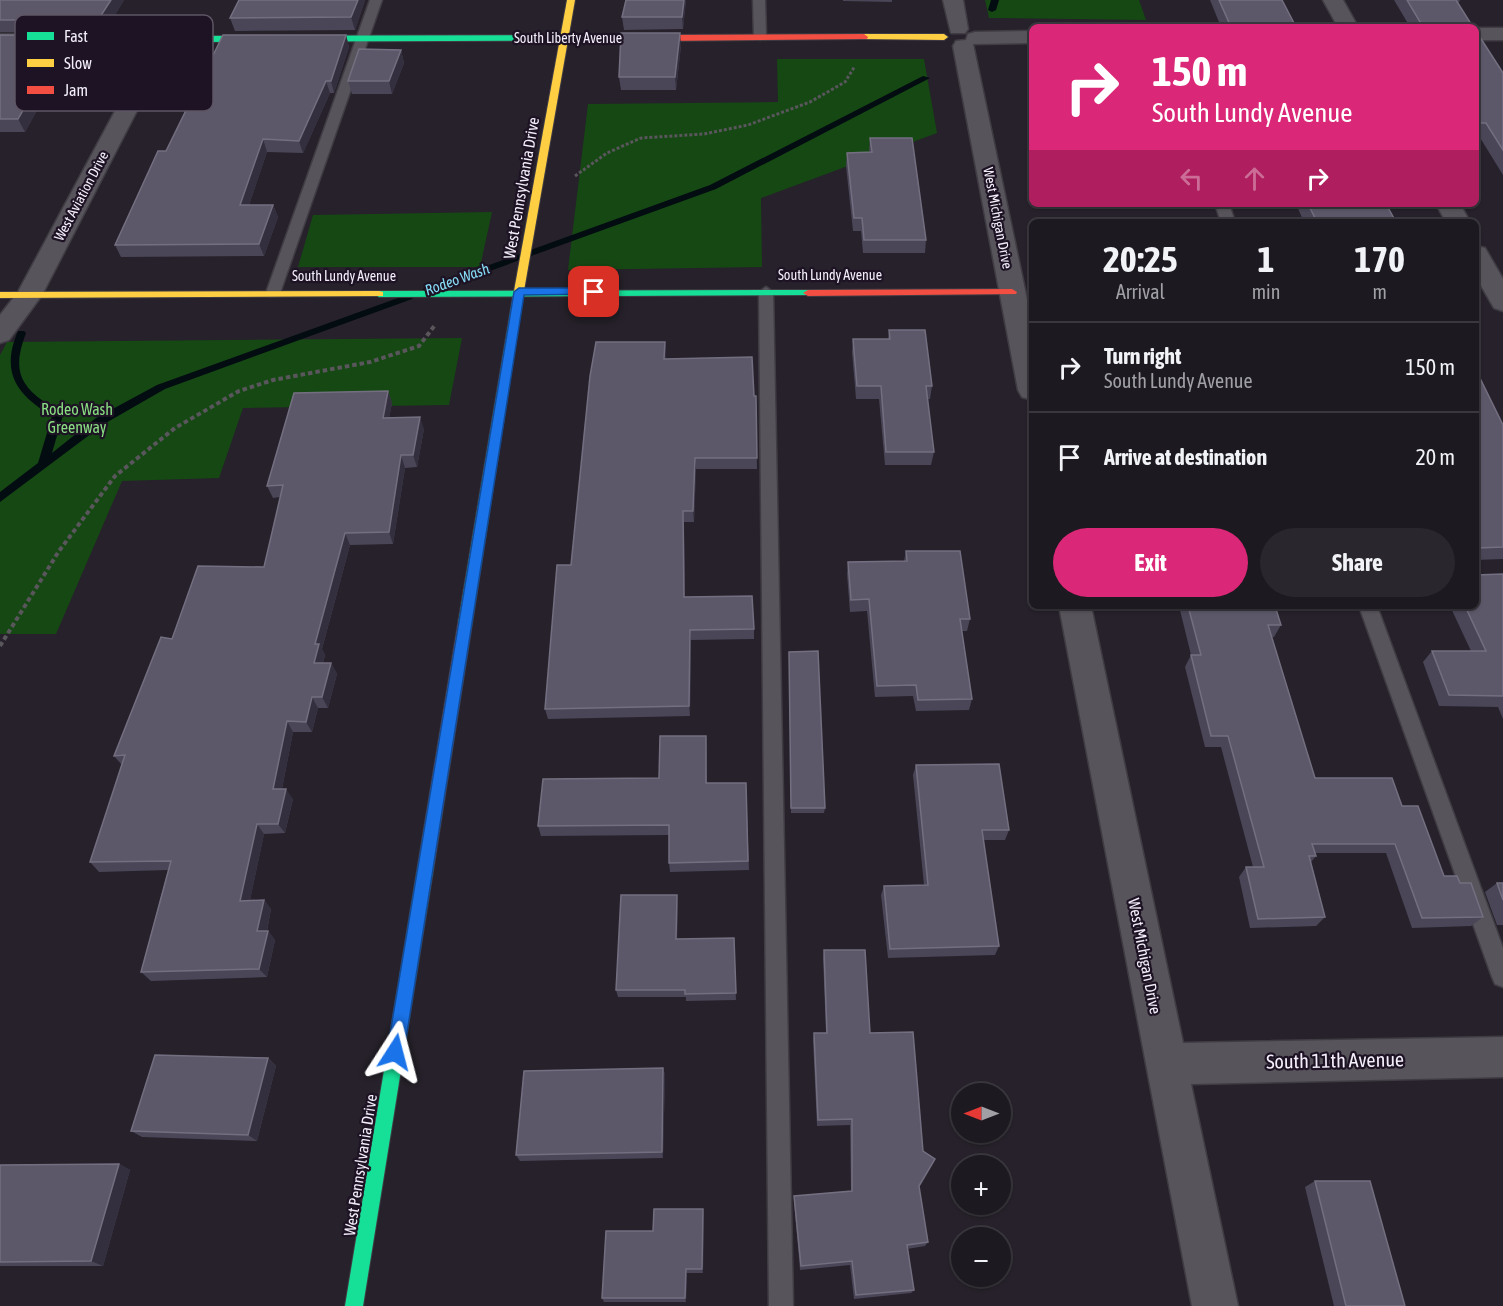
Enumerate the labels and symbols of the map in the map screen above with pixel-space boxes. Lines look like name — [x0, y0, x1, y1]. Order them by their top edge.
legend — [15, 15, 213, 111]
text: Fast — [64, 27, 88, 45]
street label: South Liberty Avenue — [514, 30, 622, 46]
text: Slow — [64, 54, 92, 72]
text: Jam — [64, 81, 88, 99]
street label: West Pennsylvania Drive — [500, 116, 543, 260]
street label: West Aviation Drive — [51, 149, 111, 243]
street label: West Michigan Drive — [980, 166, 1016, 270]
water label: Rodeo Wash — [422, 260, 492, 298]
pin — [568, 266, 619, 317]
street label: South Lundy Avenue — [778, 267, 882, 283]
street label: South Lundy Avenue — [292, 268, 396, 284]
park label: Rodeo Wash Greenway — [41, 400, 113, 437]
street label: West Michigan Drive — [1124, 897, 1165, 1016]
position arrow — [363, 1020, 427, 1084]
street label: South 11th Avenue — [1266, 1047, 1404, 1073]
north arrow — [951, 1083, 1011, 1143]
street label: West Pennsylvania Drive — [340, 1093, 381, 1237]

